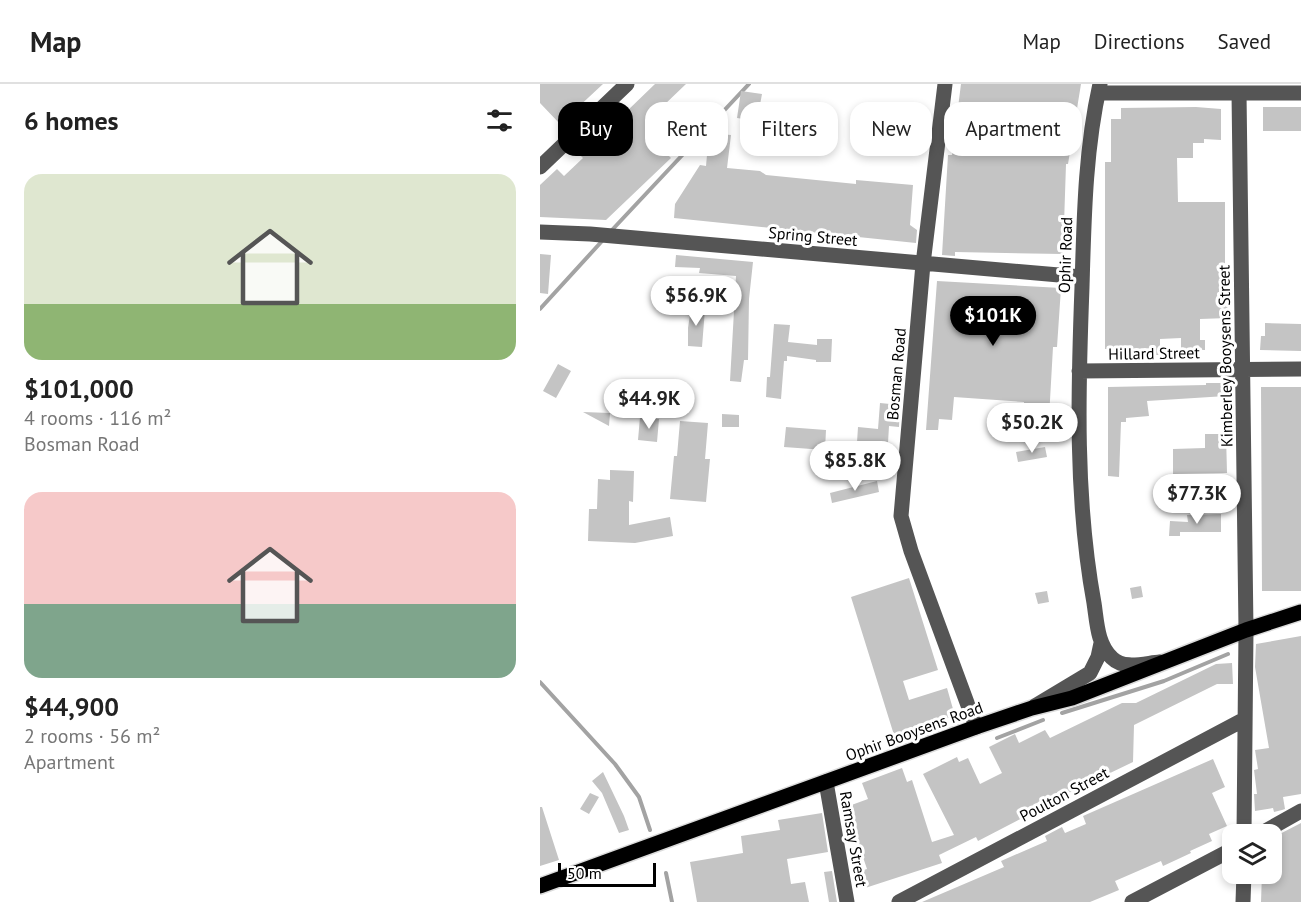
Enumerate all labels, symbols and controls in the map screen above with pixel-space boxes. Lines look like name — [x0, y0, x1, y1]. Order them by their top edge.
text: Map — [30, 23, 81, 60]
text: Map — [1022, 28, 1061, 55]
text: Directions — [1094, 28, 1185, 55]
text: Saved — [1218, 28, 1271, 55]
chip: Buy — [558, 102, 633, 156]
chip: Rent — [645, 102, 728, 156]
chip: Filters — [740, 102, 838, 156]
chip: New — [850, 102, 932, 156]
chip: Apartment — [944, 102, 1082, 156]
text: 6 homes — [24, 104, 119, 137]
icon: filters — [483, 104, 516, 137]
icon: home — [216, 213, 324, 321]
street label: Ophir Road — [1054, 217, 1076, 293]
street label: Spring Street — [768, 222, 859, 250]
street label: Kimberley Booysens Street — [1213, 264, 1237, 447]
pin: $56.9K — [647, 276, 745, 327]
text: $56.9K — [665, 282, 727, 308]
pin: $101K — [951, 296, 1035, 347]
text: $101K — [964, 302, 1022, 328]
street label: Bosman Road — [882, 327, 910, 421]
street label: Hillard Street — [1108, 342, 1200, 364]
text: $101,000 — [24, 372, 134, 405]
pin: $44.9K — [600, 379, 698, 430]
text: $44.9K — [618, 385, 680, 411]
pin: $50.2K — [983, 403, 1081, 454]
text: 4 rooms · 116 m² — [24, 405, 171, 431]
text: $50.2K — [1001, 409, 1063, 435]
text: Bosman Road — [24, 431, 140, 457]
pin: $85.8K — [806, 441, 904, 492]
text: $85.8K — [824, 447, 886, 473]
pin: $77.3K — [1148, 474, 1246, 525]
text: $77.3K — [1167, 480, 1227, 506]
icon: home — [216, 531, 324, 639]
text: $44,900 — [24, 690, 119, 723]
street label: Ophir Booysens Road — [843, 697, 985, 765]
text: 2 rooms · 56 m² — [24, 723, 160, 749]
text: Apartment — [24, 749, 115, 775]
street label: Poulton Street — [1016, 762, 1112, 826]
street label: Ramsay Street — [836, 790, 872, 889]
map controls — [1222, 824, 1282, 884]
button: layers — [1222, 824, 1282, 884]
scale bar — [558, 860, 656, 888]
text: 50 m — [567, 863, 602, 883]

